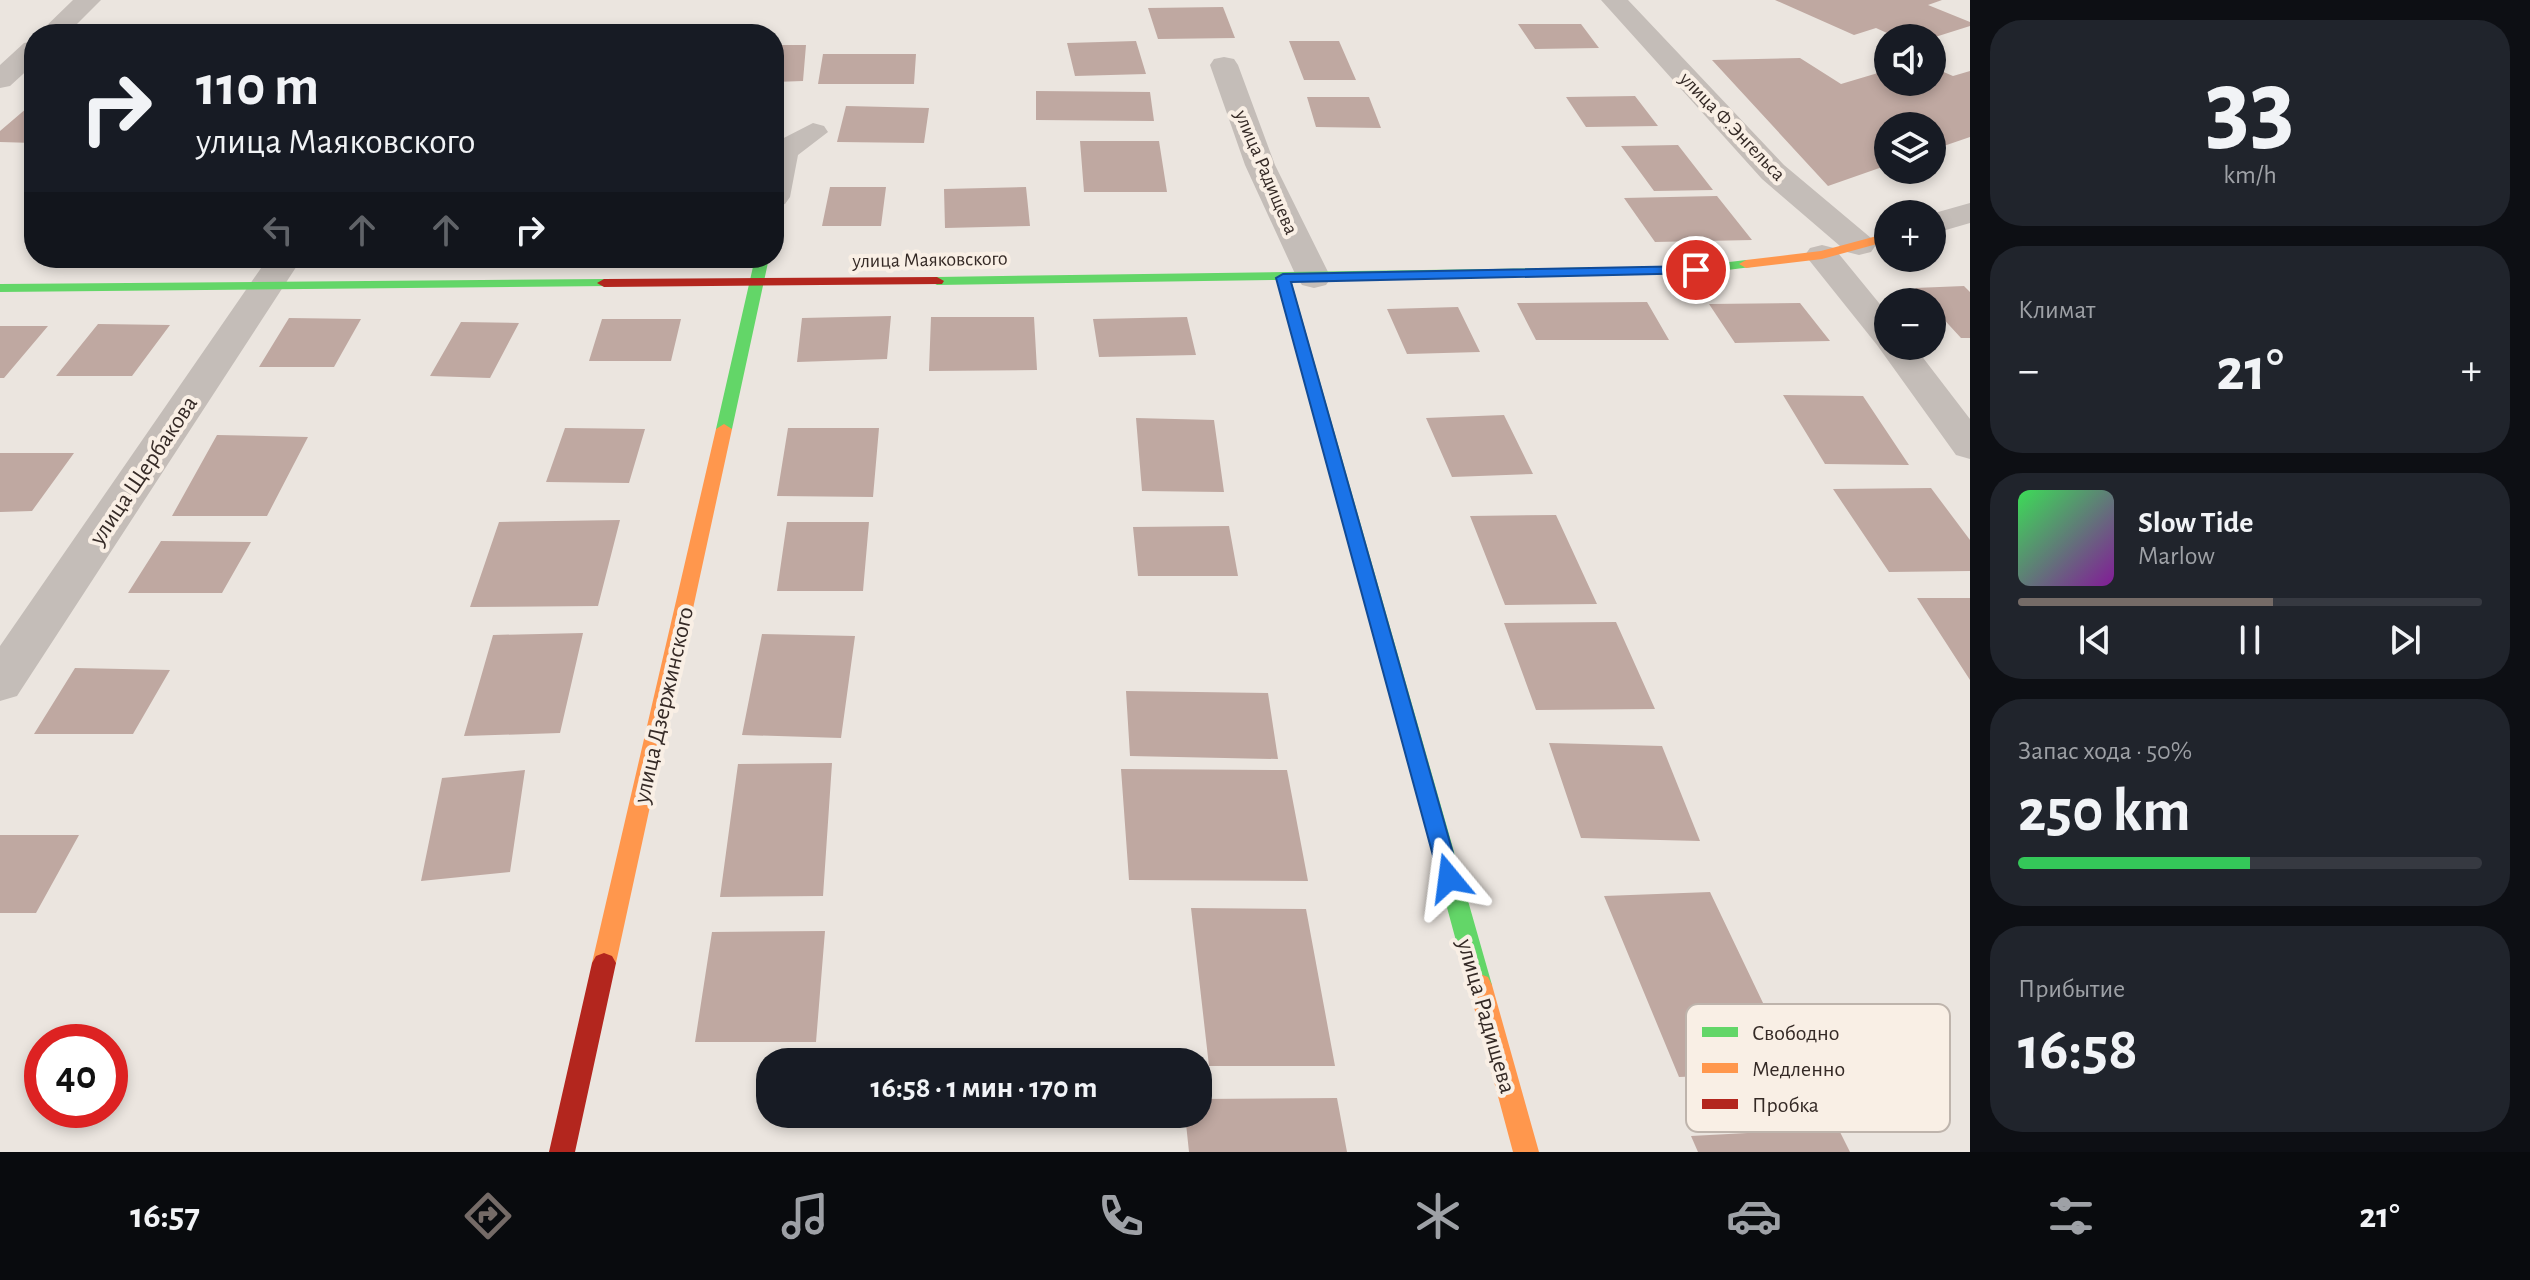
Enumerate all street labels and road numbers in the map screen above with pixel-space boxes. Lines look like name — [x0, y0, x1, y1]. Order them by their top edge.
street label: улица Ф.Энгельса — [1675, 68, 1789, 185]
street label: улица Радищева — [1231, 106, 1301, 237]
street label: улица Маяковского — [851, 249, 1008, 271]
street label: улица Щербакова — [85, 392, 202, 550]
street label: улица Дзержинского — [629, 605, 698, 807]
street label: улица Радищева — [1452, 935, 1520, 1096]

